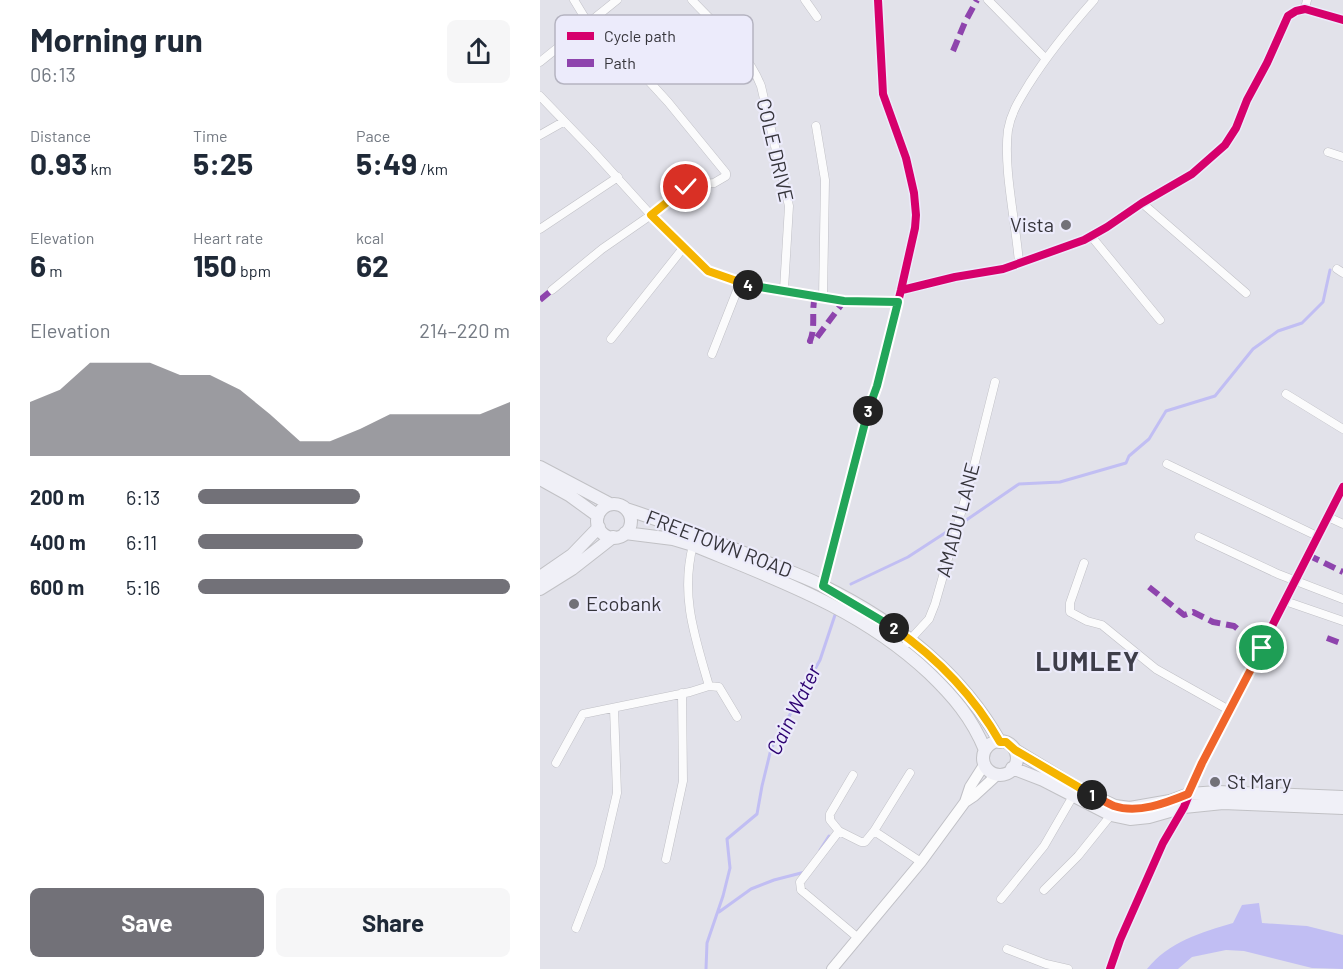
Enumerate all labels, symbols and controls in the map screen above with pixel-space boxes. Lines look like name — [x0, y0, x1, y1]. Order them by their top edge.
legend — [555, 15, 753, 84]
text: Morning run — [30, 19, 203, 59]
button: share — [447, 20, 510, 83]
text: Cycle path — [604, 26, 676, 45]
text: Path — [604, 53, 636, 72]
text: 06:13 — [30, 62, 76, 86]
street label: COLE DRIVE — [752, 96, 800, 204]
text: Distance — [30, 126, 91, 145]
text: Time — [193, 126, 228, 145]
text: Pace — [356, 126, 390, 145]
text: 0.93 — [30, 145, 87, 181]
text: 5:25 — [193, 145, 253, 181]
text: 5:49 — [356, 145, 417, 181]
text: km — [87, 159, 112, 178]
text: /km — [417, 159, 448, 178]
pin — [660, 161, 711, 212]
icon: check — [669, 170, 702, 203]
place label: Vista — [1010, 212, 1054, 236]
marker: Vista — [1059, 218, 1073, 232]
text: Elevation — [30, 228, 94, 247]
text: Heart rate — [193, 228, 263, 247]
text: kcal — [356, 228, 384, 247]
text: 6 — [30, 247, 46, 283]
text: 150 — [193, 247, 237, 283]
text: 62 — [356, 247, 389, 283]
text: m — [46, 261, 63, 280]
text: bpm — [237, 261, 271, 280]
pin: 4 — [733, 270, 763, 300]
text: 4 — [743, 275, 753, 294]
text: Elevation — [30, 318, 111, 342]
text: 214–220 m — [419, 318, 510, 342]
pin: 3 — [853, 396, 883, 426]
text: 3 — [864, 401, 872, 420]
street label: AMADU LANE — [930, 460, 984, 580]
text: 200 m — [30, 485, 85, 509]
text: 6:13 — [126, 485, 160, 509]
street label: FREETOWN ROAD — [643, 504, 796, 582]
text: 400 m — [30, 530, 86, 554]
text: 6:11 — [126, 530, 157, 554]
text: 600 m — [30, 575, 84, 599]
text: 5:16 — [126, 575, 160, 599]
place label: Ecobank — [586, 591, 661, 615]
marker: Ecobank — [567, 597, 581, 611]
pin: 2 — [879, 613, 909, 643]
text: 2 — [890, 618, 898, 637]
pin — [1236, 622, 1287, 673]
icon: arrive — [1245, 631, 1278, 664]
district label: LUMLEY — [1036, 645, 1140, 676]
water label: Cain Water — [760, 660, 825, 758]
place label: St Mary — [1227, 769, 1292, 793]
marker: St Mary — [1208, 775, 1222, 789]
pin: 1 — [1077, 780, 1107, 810]
text: 1 — [1089, 785, 1095, 804]
button: Save — [30, 888, 264, 957]
button: Share — [276, 888, 510, 957]

